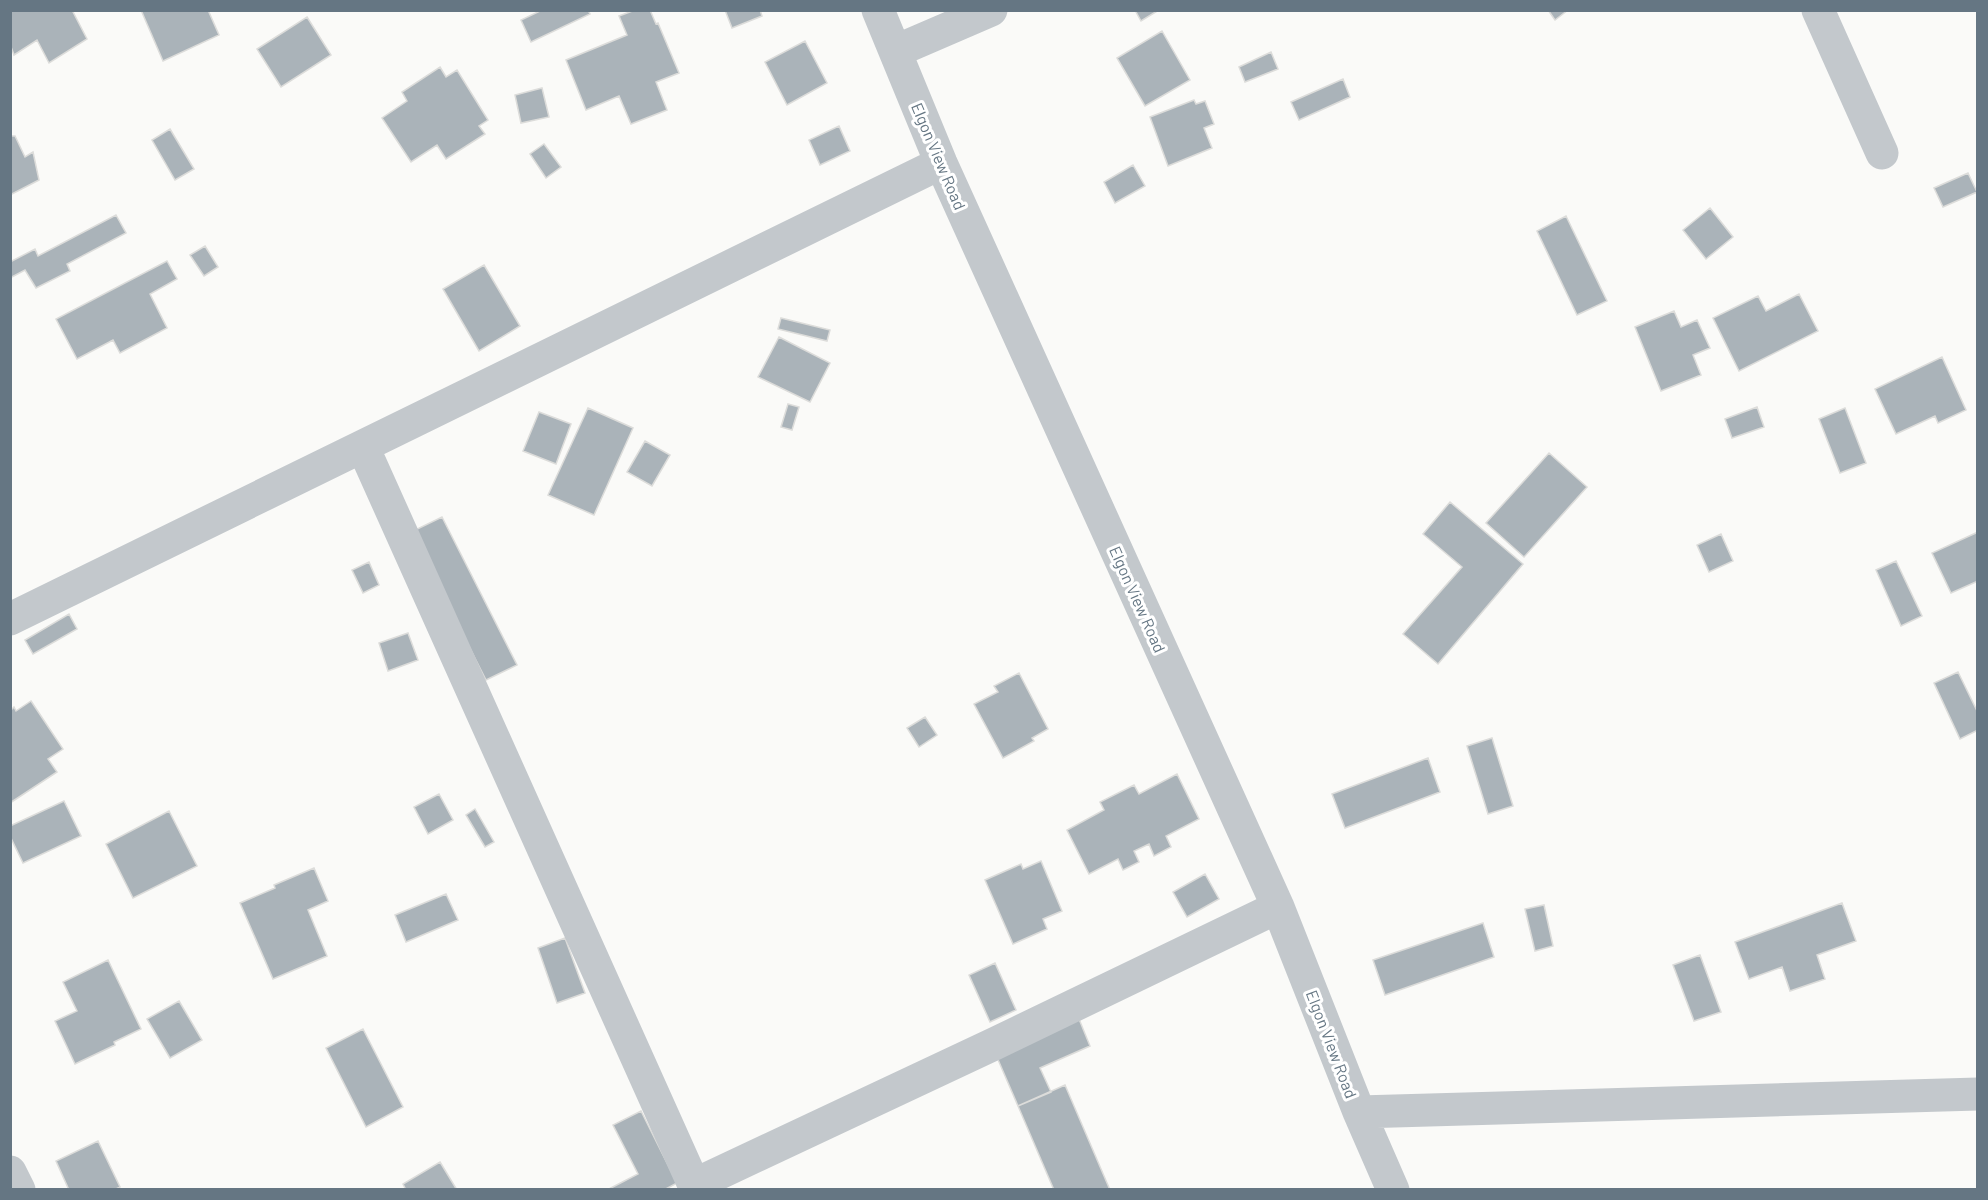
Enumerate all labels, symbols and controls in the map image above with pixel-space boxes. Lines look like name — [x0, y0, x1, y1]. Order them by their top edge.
street label: Elgon View Road — [908, 100, 970, 212]
street label: Elgon View Road — [1106, 543, 1170, 655]
street label: Elgon View Road — [1303, 987, 1361, 1101]

